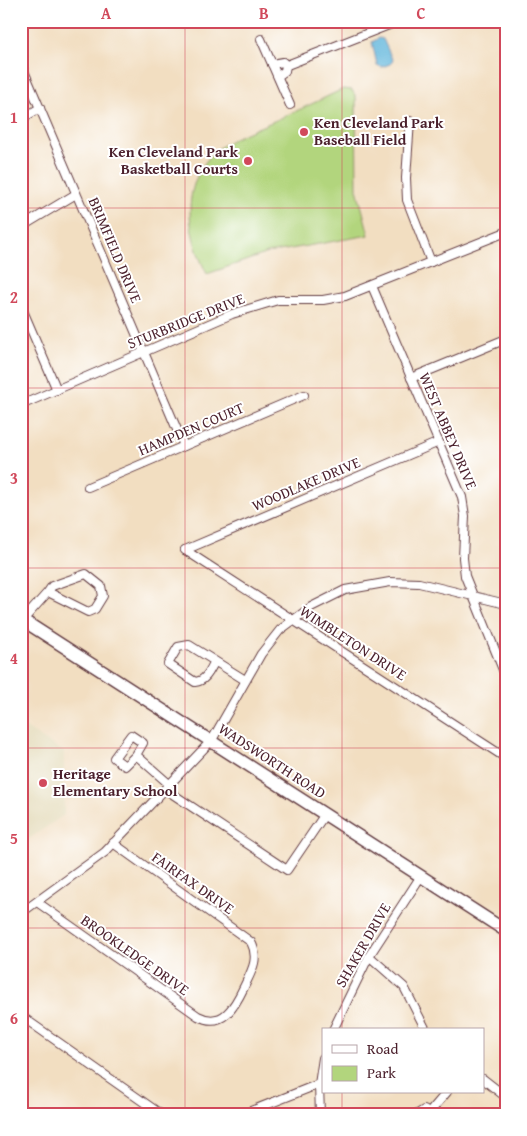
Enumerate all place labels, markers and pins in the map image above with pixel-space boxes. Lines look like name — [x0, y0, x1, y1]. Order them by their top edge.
place label: Ken Cleveland Park Baseball Field — [314, 112, 444, 150]
marker: Ken Cleveland Park Baseball Field — [298, 126, 310, 138]
place label: Ken Cleveland Park Basketball Courts — [109, 141, 238, 179]
marker: Ken Cleveland Park Basketball Courts — [242, 155, 254, 167]
place label: Heritage Elementary School — [53, 763, 178, 801]
marker: Heritage Elementary School — [37, 777, 49, 789]

